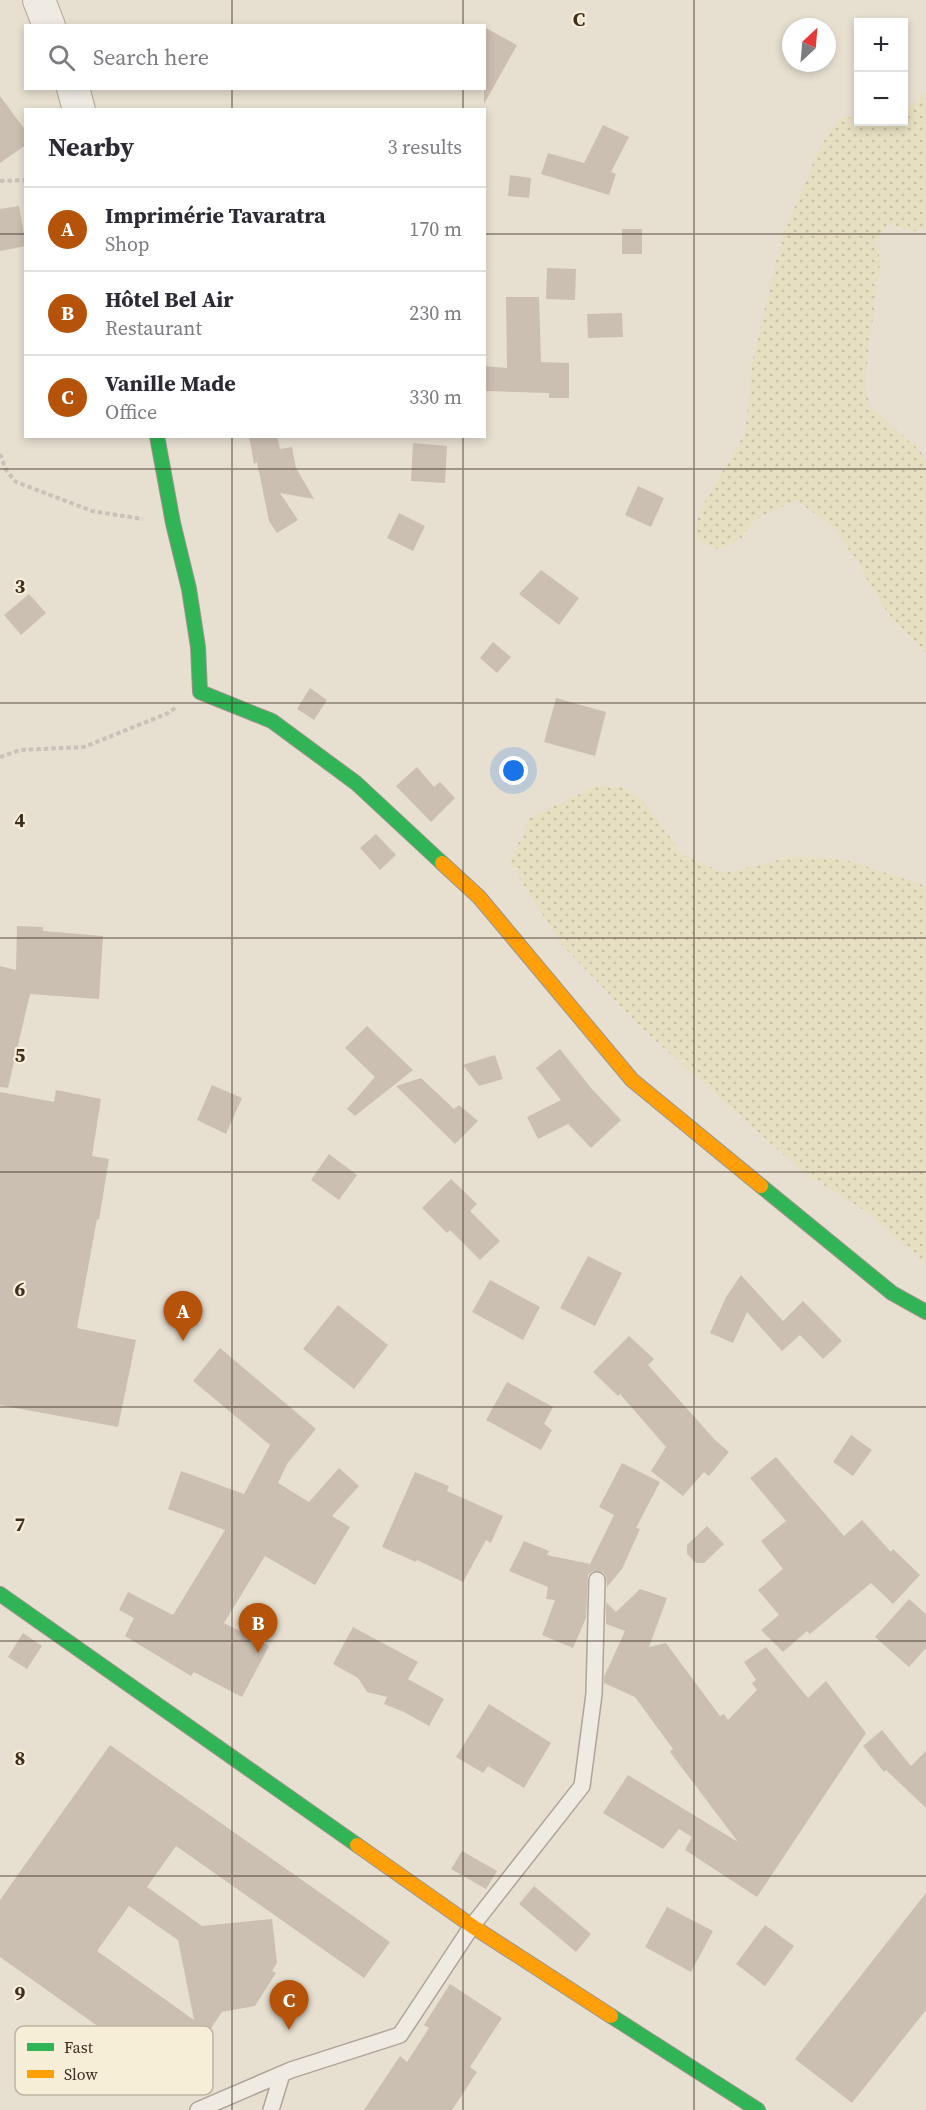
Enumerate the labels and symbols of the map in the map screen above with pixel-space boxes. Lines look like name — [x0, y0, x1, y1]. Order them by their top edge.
text: C — [573, 5, 585, 33]
north arrow — [782, 18, 836, 72]
text: 3 — [15, 572, 26, 600]
your location — [499, 756, 528, 785]
text: 4 — [15, 806, 26, 834]
text: 5 — [15, 1041, 26, 1069]
text: 6 — [15, 1275, 26, 1303]
pin: A — [164, 1292, 202, 1341]
text: 7 — [15, 1510, 26, 1538]
pin: B — [238, 1604, 278, 1653]
text: 8 — [15, 1744, 25, 1772]
text: 9 — [15, 1979, 26, 2007]
pin: C — [270, 1980, 308, 2030]
legend — [15, 2026, 213, 2095]
text: Fast — [64, 2036, 94, 2058]
text: Slow — [64, 2063, 99, 2085]

